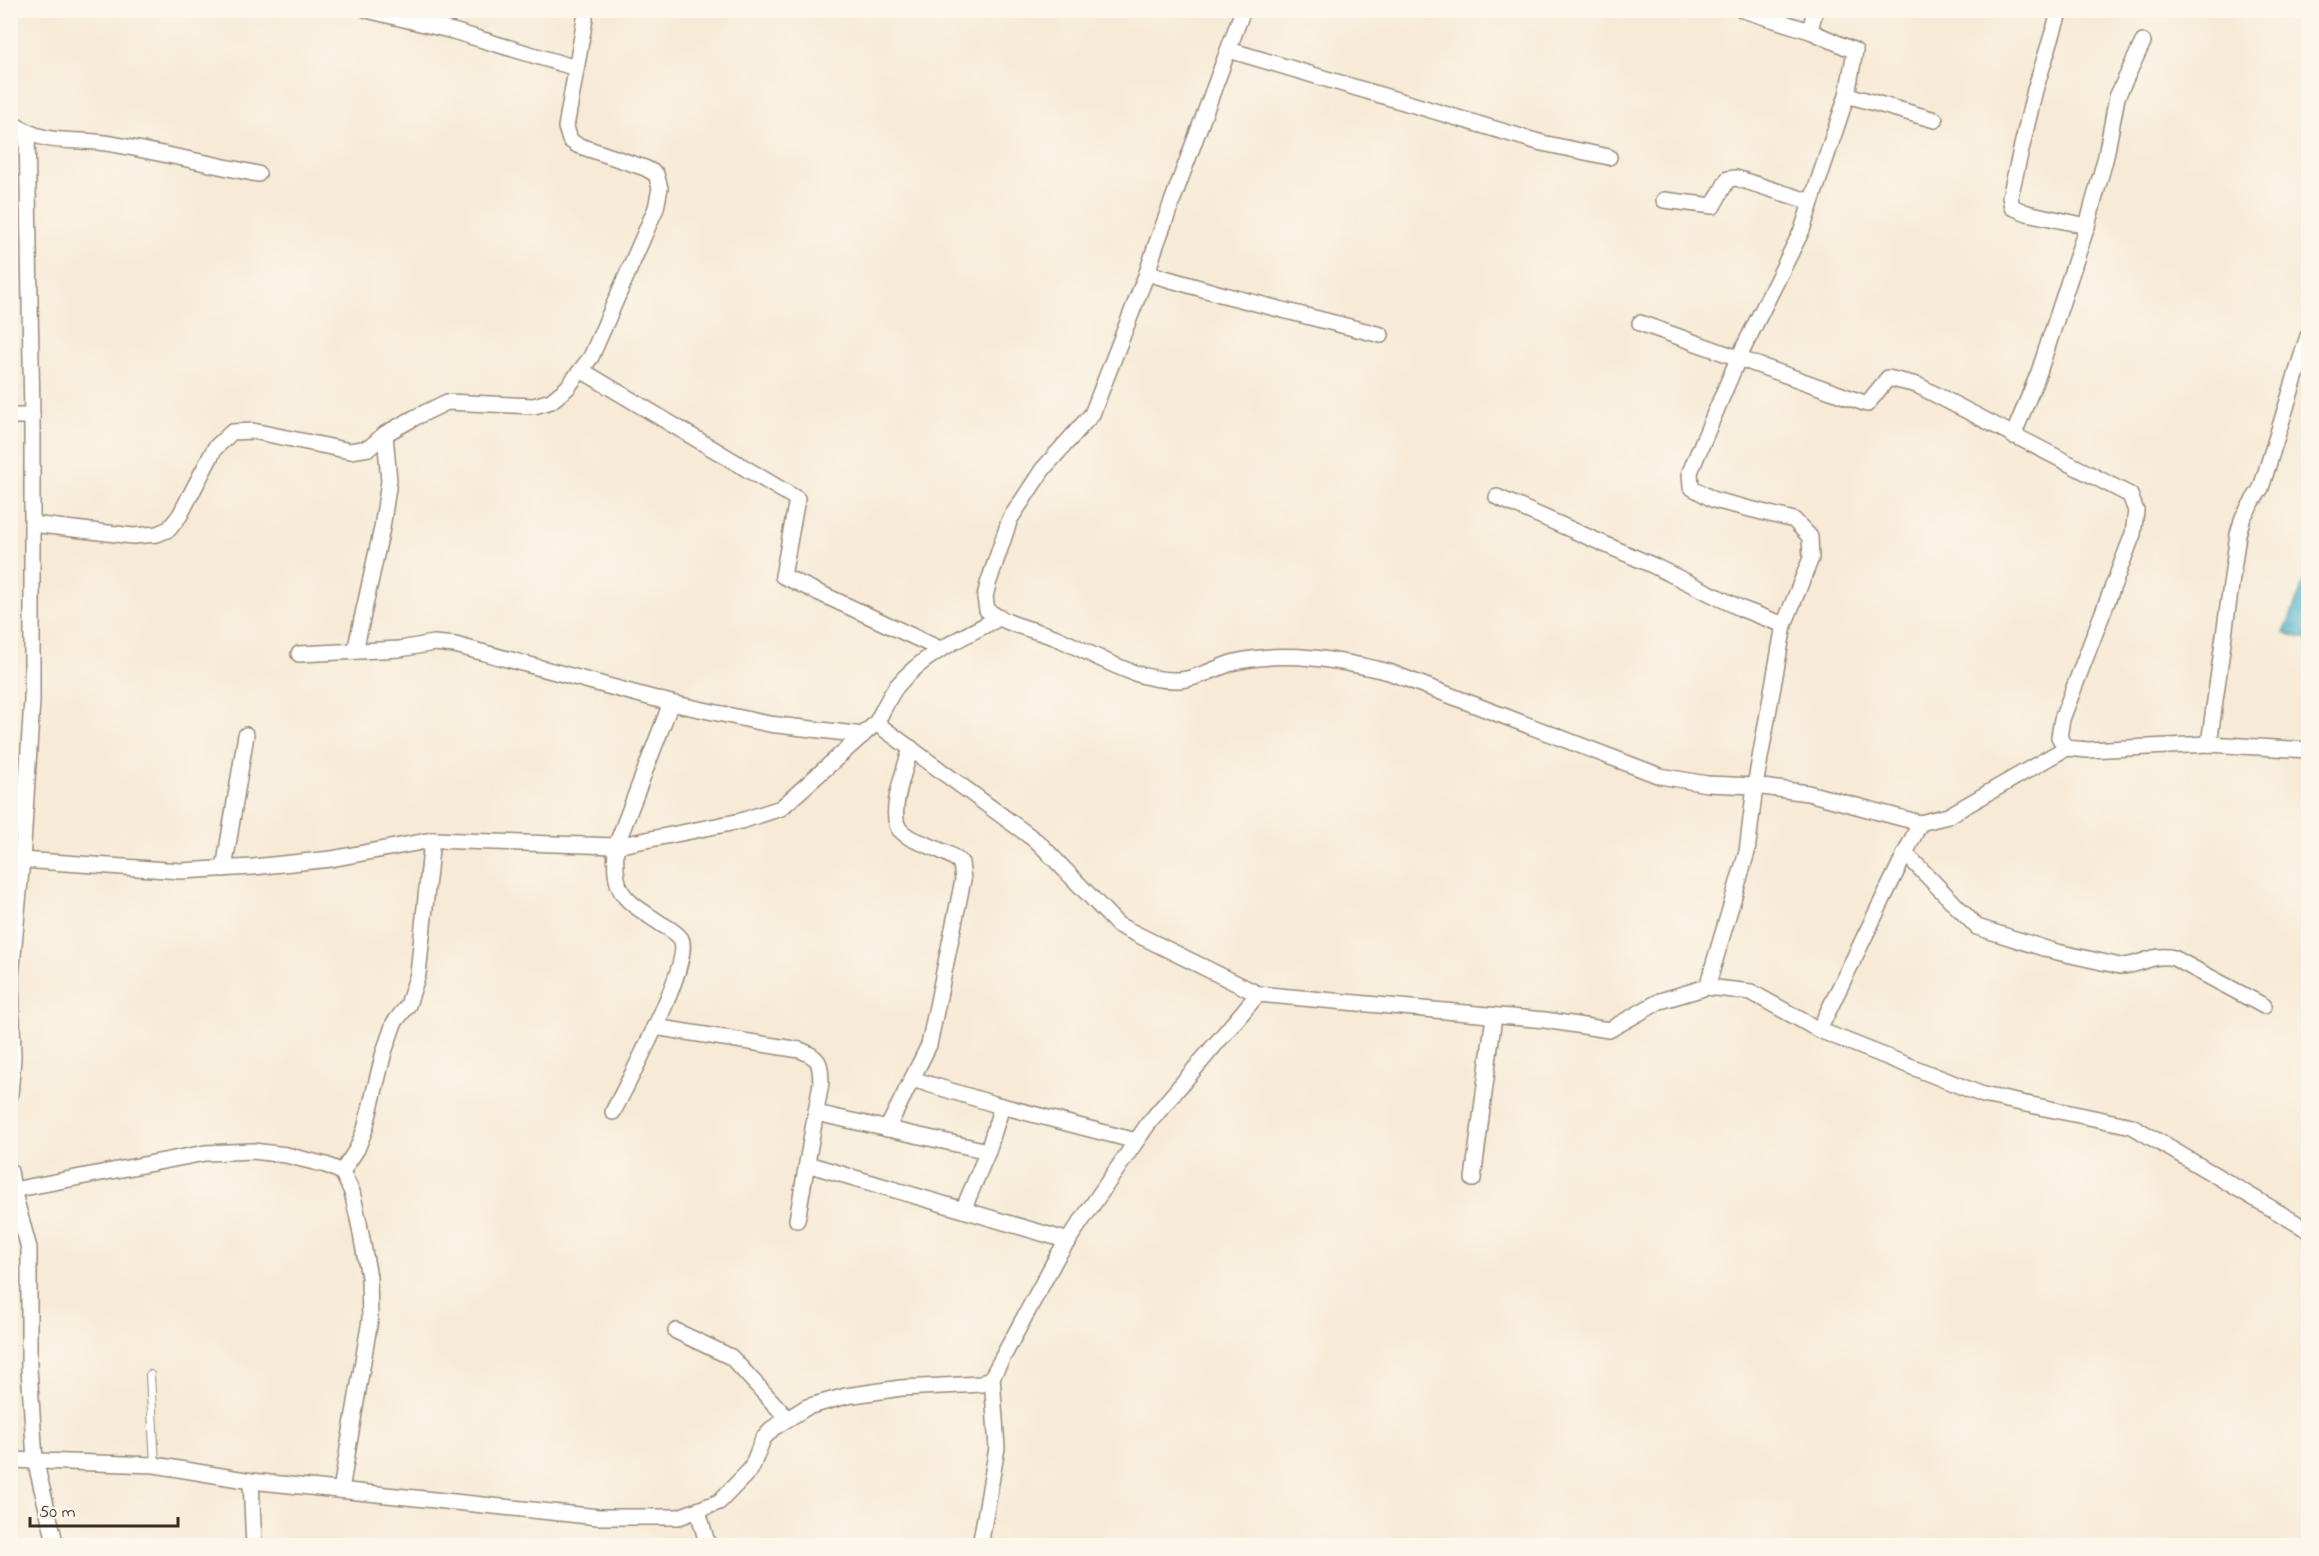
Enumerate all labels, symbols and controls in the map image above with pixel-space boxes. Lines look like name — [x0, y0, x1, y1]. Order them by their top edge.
scale bar — [30, 1490, 178, 1528]
text: 50 m — [39, 1500, 76, 1526]

